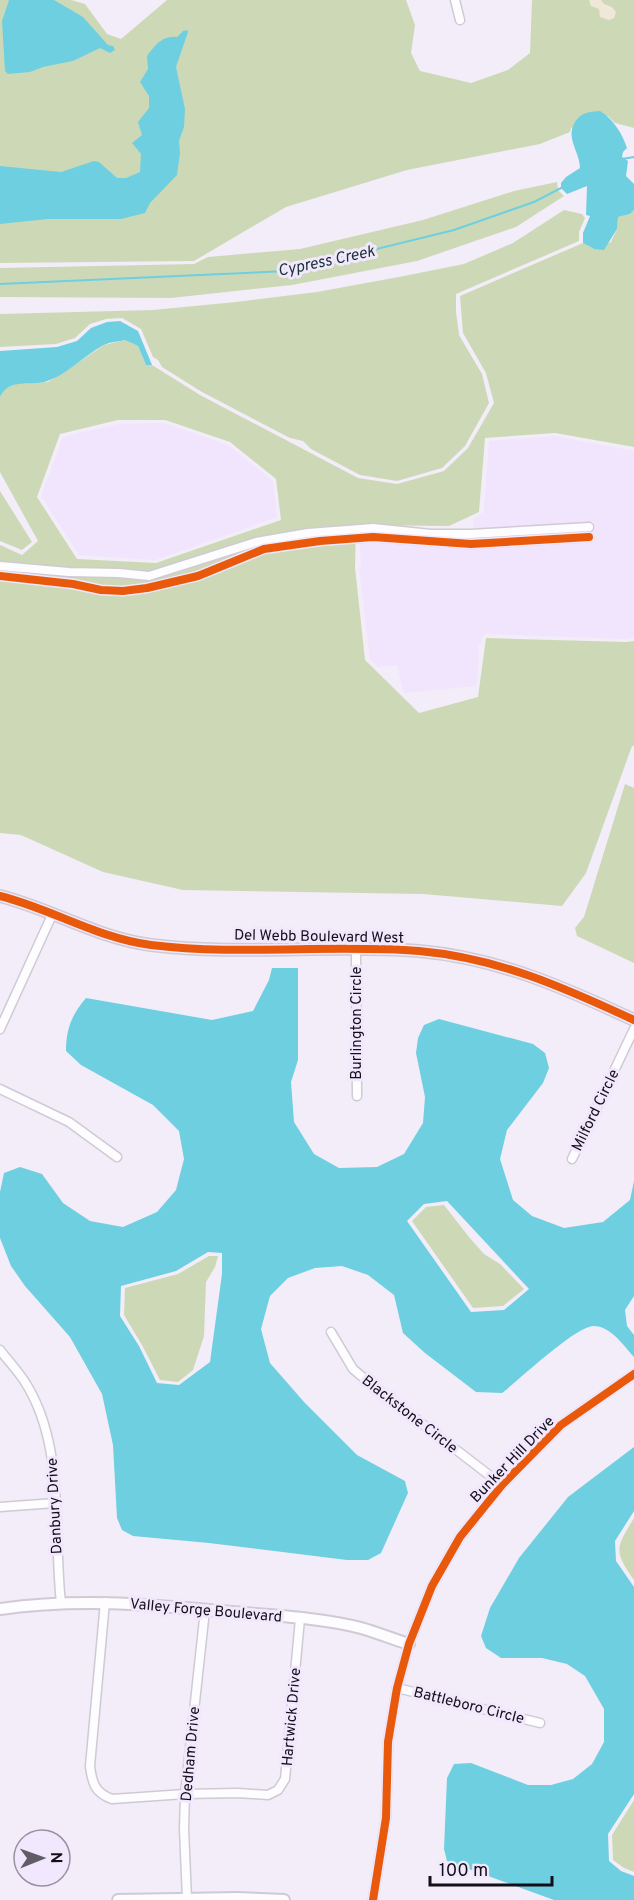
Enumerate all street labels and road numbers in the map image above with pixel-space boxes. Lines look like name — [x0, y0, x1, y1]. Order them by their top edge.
street label: Del Webb Boulevard West — [234, 927, 404, 948]
street label: Burlington Circle — [348, 966, 367, 1080]
street label: Milford Circle — [568, 1067, 624, 1155]
street label: Blackstone Circle — [357, 1372, 461, 1459]
street label: Bunker Hill Drive — [467, 1413, 559, 1507]
street label: Danbury Drive — [43, 1457, 68, 1555]
street label: Valley Forge Boulevard — [129, 1595, 283, 1628]
street label: Hartwick Drive — [279, 1667, 306, 1767]
street label: Battleboro Circle — [411, 1684, 526, 1729]
street label: Dedham Drive — [178, 1706, 205, 1802]

